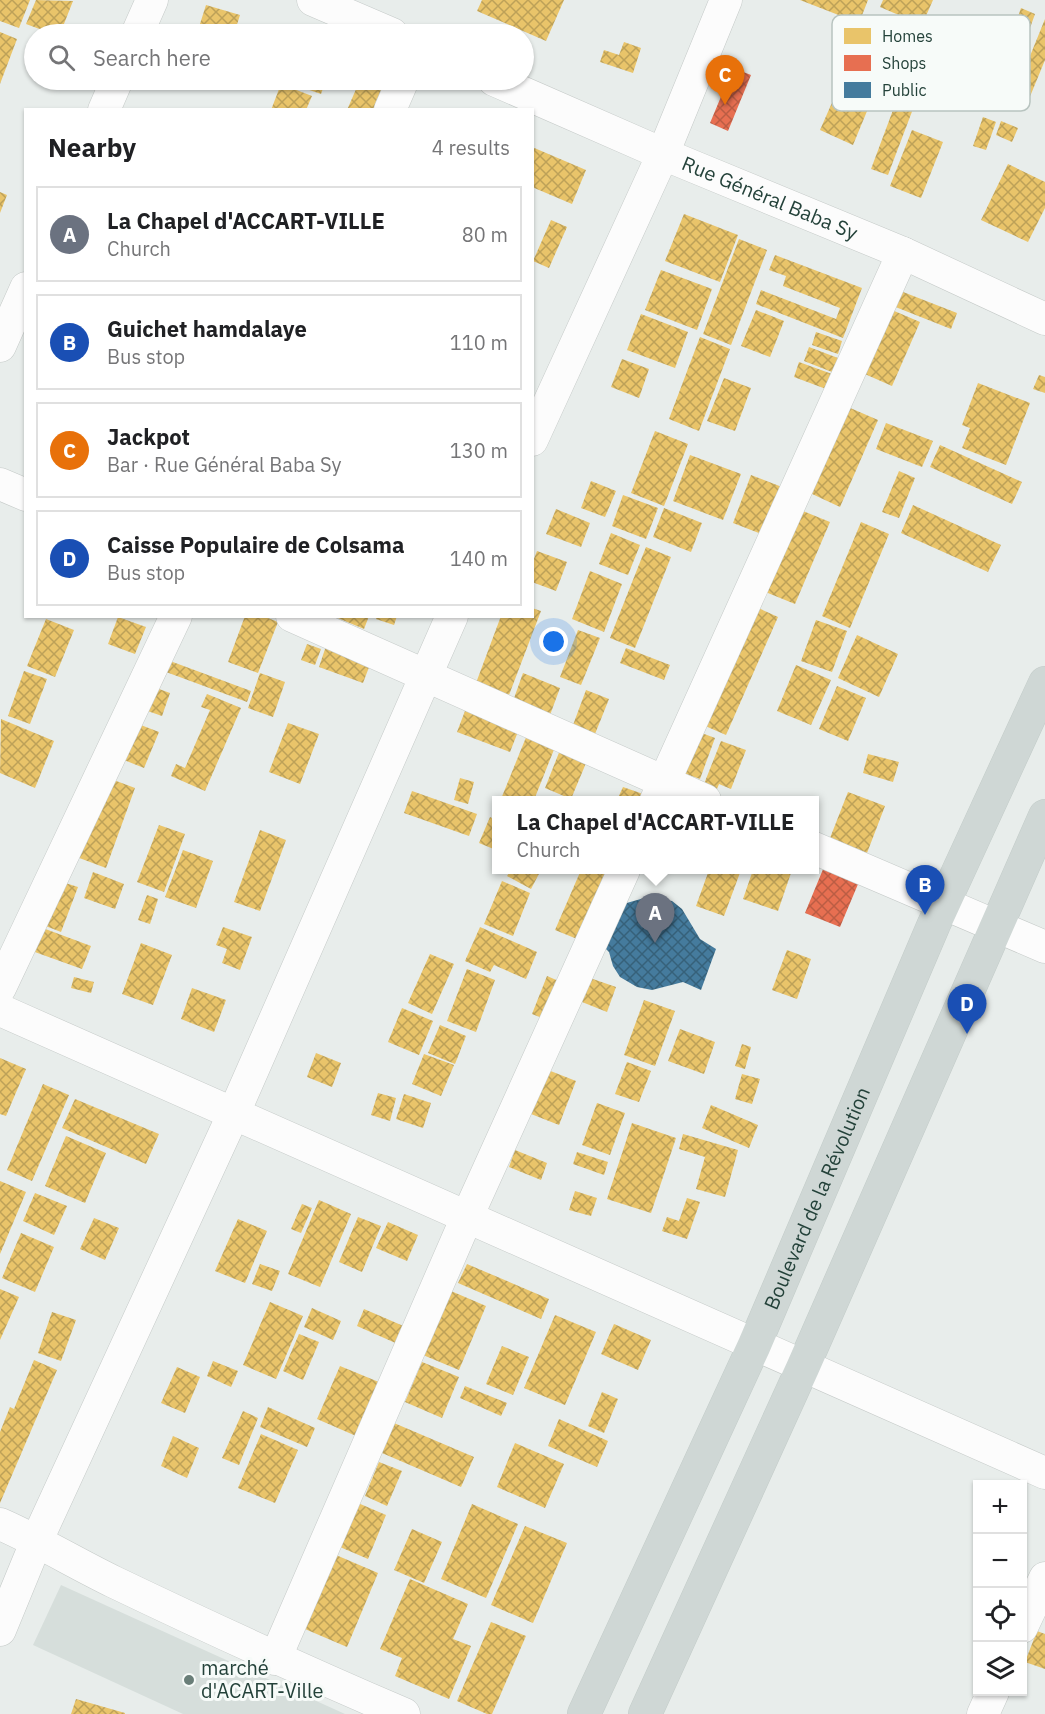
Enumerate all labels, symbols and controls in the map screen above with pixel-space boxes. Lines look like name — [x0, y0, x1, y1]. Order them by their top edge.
legend — [832, 15, 1030, 111]
search box — [24, 24, 534, 90]
text: Homes — [882, 26, 933, 46]
icon: search — [45, 41, 78, 74]
text: Search here — [93, 43, 211, 72]
text: Shops — [882, 53, 926, 73]
pin: C — [706, 56, 744, 105]
text: Public — [882, 80, 926, 100]
text: Nearby — [48, 130, 136, 164]
text: 4 results — [432, 134, 510, 161]
street label: Rue Général Baba Sy — [678, 149, 862, 246]
text: La Chapel d'ACCART-VILLE — [107, 206, 385, 235]
text: A — [63, 221, 76, 248]
text: 80 m — [462, 221, 508, 248]
text: Church — [107, 235, 171, 262]
text: Guichet hamdalaye — [107, 314, 307, 343]
text: B — [63, 329, 76, 356]
text: 110 m — [450, 329, 508, 356]
text: Bus stop — [107, 343, 185, 370]
text: Jackpot — [107, 422, 190, 451]
text: C — [63, 437, 76, 464]
text: 130 m — [450, 437, 508, 464]
text: Bar · Rue Général Baba Sy — [107, 451, 342, 478]
text: Caisse Populaire de Colsama — [107, 530, 405, 559]
text: D — [63, 545, 76, 572]
text: 140 m — [450, 545, 508, 572]
text: Bus stop — [107, 559, 185, 586]
your location — [539, 627, 568, 656]
popup — [492, 796, 819, 874]
text: La Chapel d'ACCART-VILLE — [517, 807, 794, 836]
text: Church — [517, 836, 580, 863]
pin: B — [906, 866, 944, 915]
pin: A — [636, 894, 674, 943]
pin: D — [948, 984, 986, 1034]
street label: Boulevard de la Révolution — [757, 1083, 876, 1314]
map controls — [973, 1480, 1027, 1696]
button: + — [973, 1480, 1027, 1534]
button: − — [973, 1534, 1027, 1588]
button: locate — [973, 1588, 1027, 1642]
button: layers — [973, 1642, 1027, 1696]
place label: marché d'ACART-Ville — [201, 1654, 323, 1704]
marker: marché d'ACART-Ville — [182, 1673, 196, 1687]

